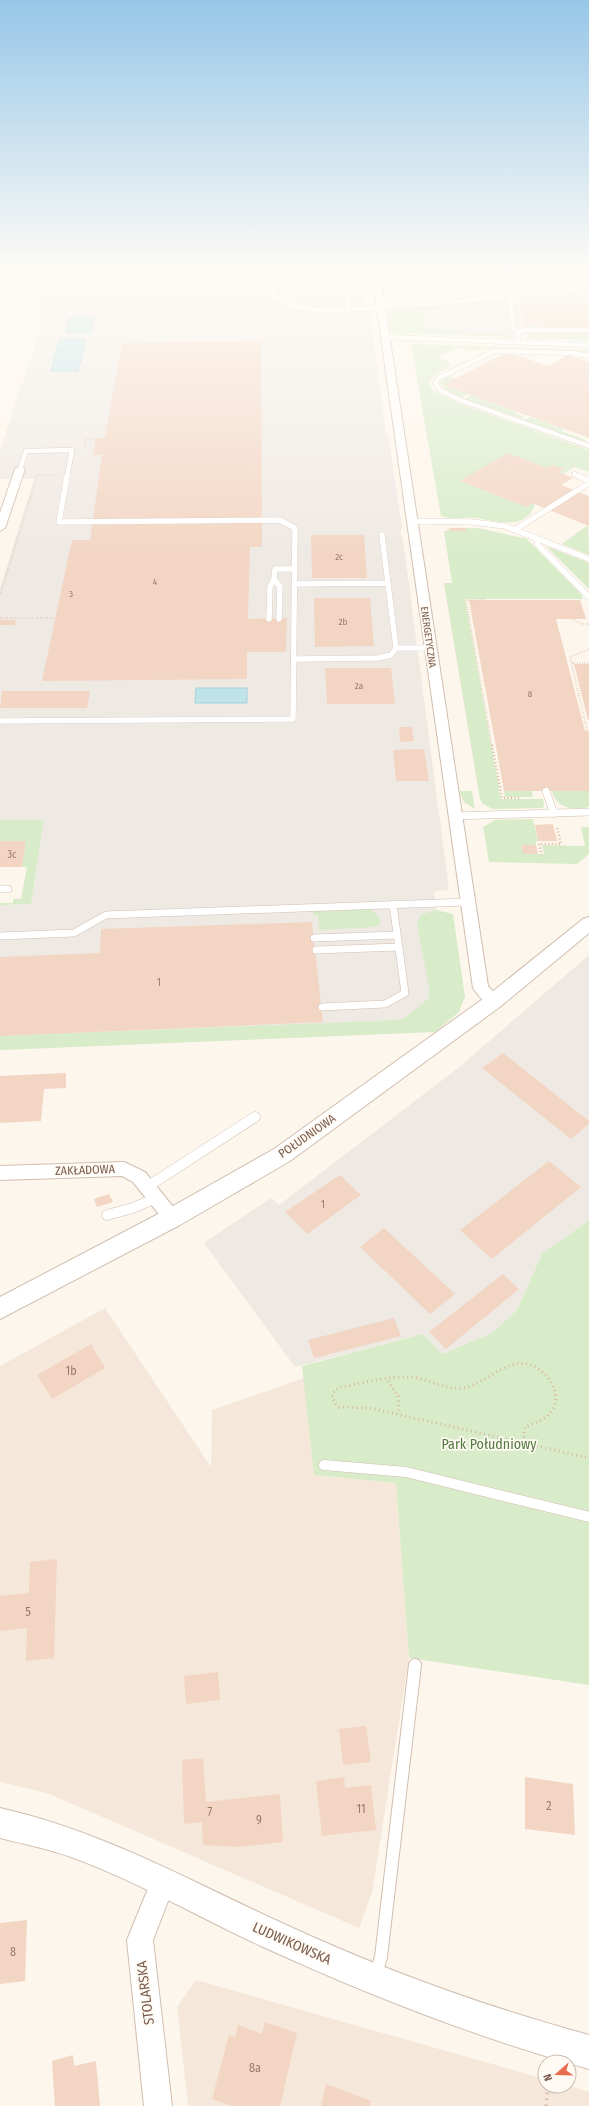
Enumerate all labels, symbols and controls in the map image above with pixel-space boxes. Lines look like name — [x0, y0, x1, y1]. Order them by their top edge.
house number: 2c — [335, 552, 343, 562]
house number: 4 — [153, 577, 158, 587]
house number: 3 — [69, 589, 73, 599]
street label: ENERGETYCZNA — [418, 606, 438, 669]
house number: 2b — [339, 617, 348, 627]
house number: 2a — [355, 681, 364, 691]
house number: 8 — [528, 689, 533, 699]
house number: 3c — [8, 849, 17, 861]
house number: 1 — [157, 977, 161, 989]
street label: POŁUDNIOWA — [276, 1111, 339, 1161]
street label: ZAKŁADOWA — [55, 1162, 116, 1178]
house number: 1 — [321, 1199, 325, 1211]
house number: 1b — [65, 1364, 77, 1378]
park label: Park Południowy — [441, 1436, 537, 1453]
house number: 5 — [25, 1605, 31, 1619]
house number: 2 — [546, 1799, 552, 1813]
house number: 11 — [356, 1802, 366, 1816]
house number: 7 — [208, 1805, 213, 1819]
house number: 9 — [256, 1813, 262, 1827]
street label: LUDWIKOWSKA — [250, 1919, 334, 1969]
house number: 8 — [10, 1945, 16, 1959]
street label: STOLARSKA — [133, 1959, 158, 2026]
north arrow — [537, 2054, 577, 2094]
house number: 8a — [249, 2061, 261, 2075]
text: N — [541, 2072, 555, 2083]

